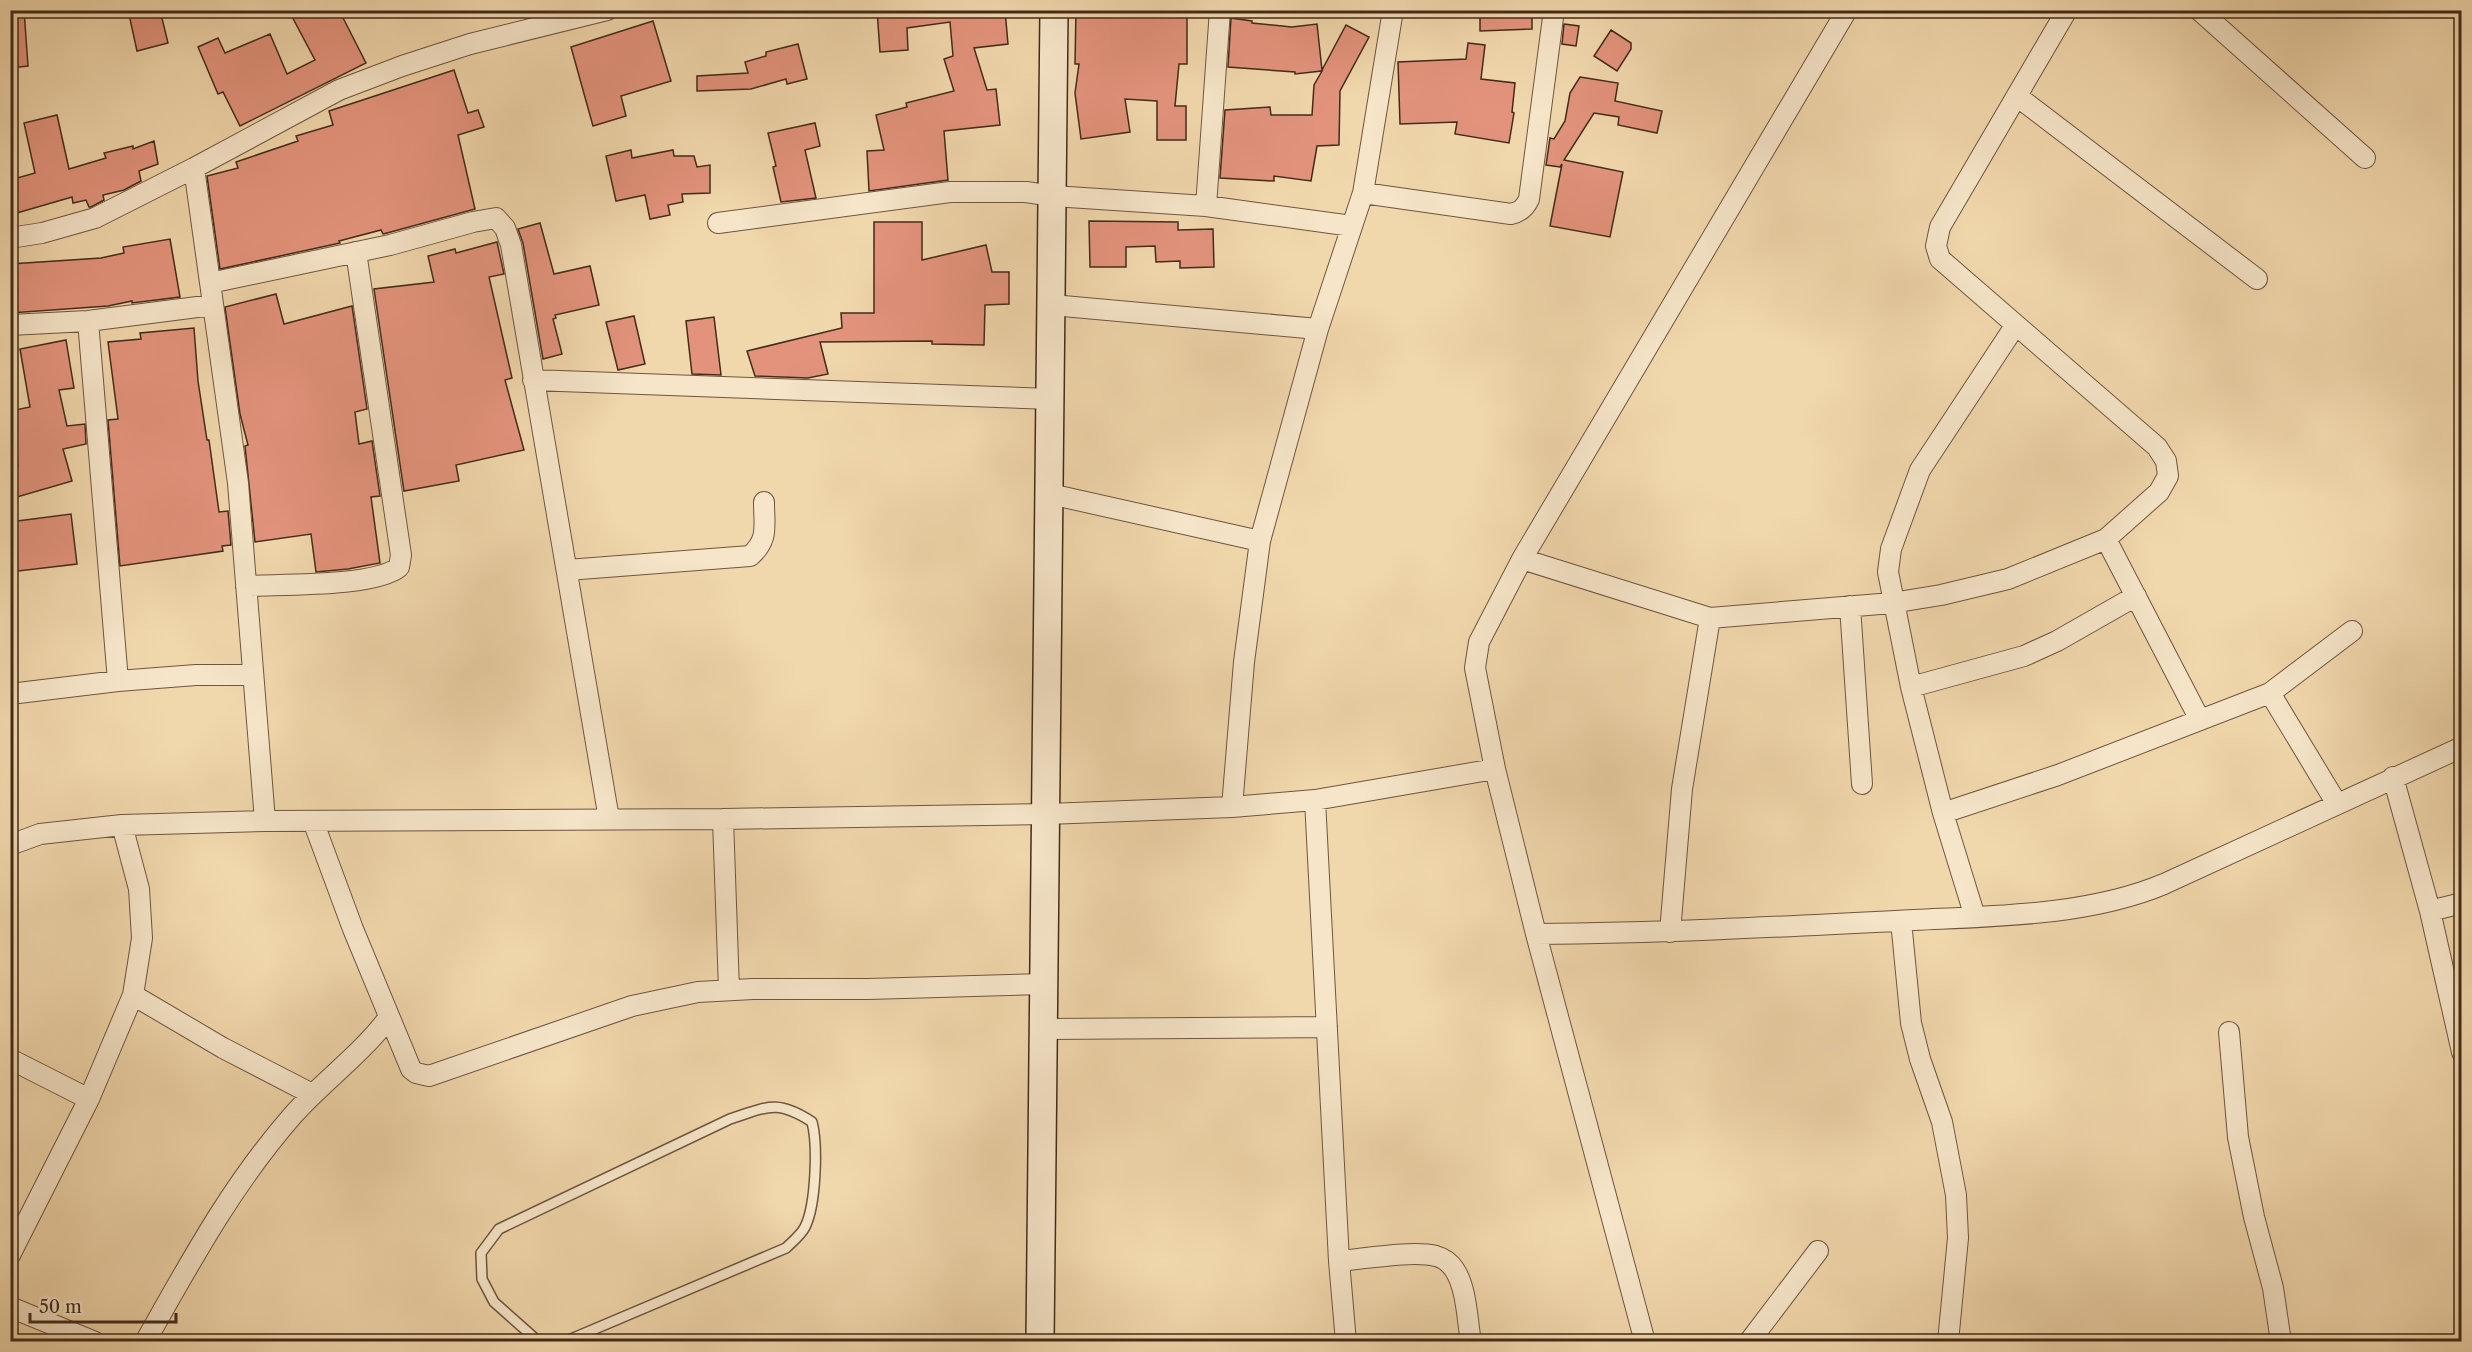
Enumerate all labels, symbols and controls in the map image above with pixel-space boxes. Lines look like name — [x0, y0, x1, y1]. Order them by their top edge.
scale bar — [30, 1286, 176, 1324]
text: 50 m — [39, 1296, 82, 1318]

